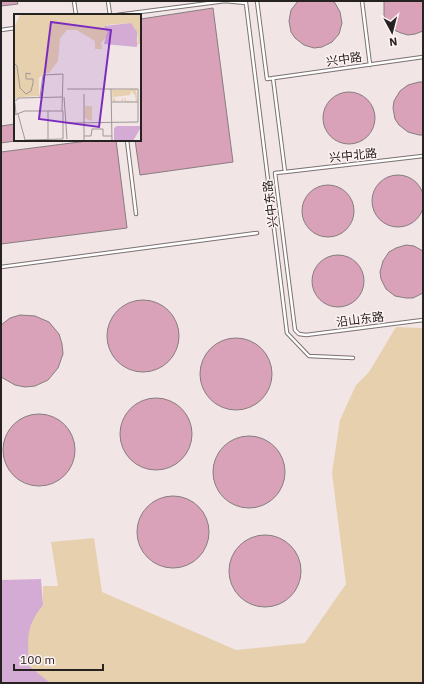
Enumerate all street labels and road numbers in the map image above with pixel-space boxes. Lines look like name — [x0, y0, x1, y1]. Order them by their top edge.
street label: 兴中路 — [325, 49, 363, 69]
street label: 兴中北路 — [328, 145, 378, 165]
street label: 兴中东路 — [260, 179, 280, 229]
street label: 沿山东路 — [335, 309, 385, 329]

